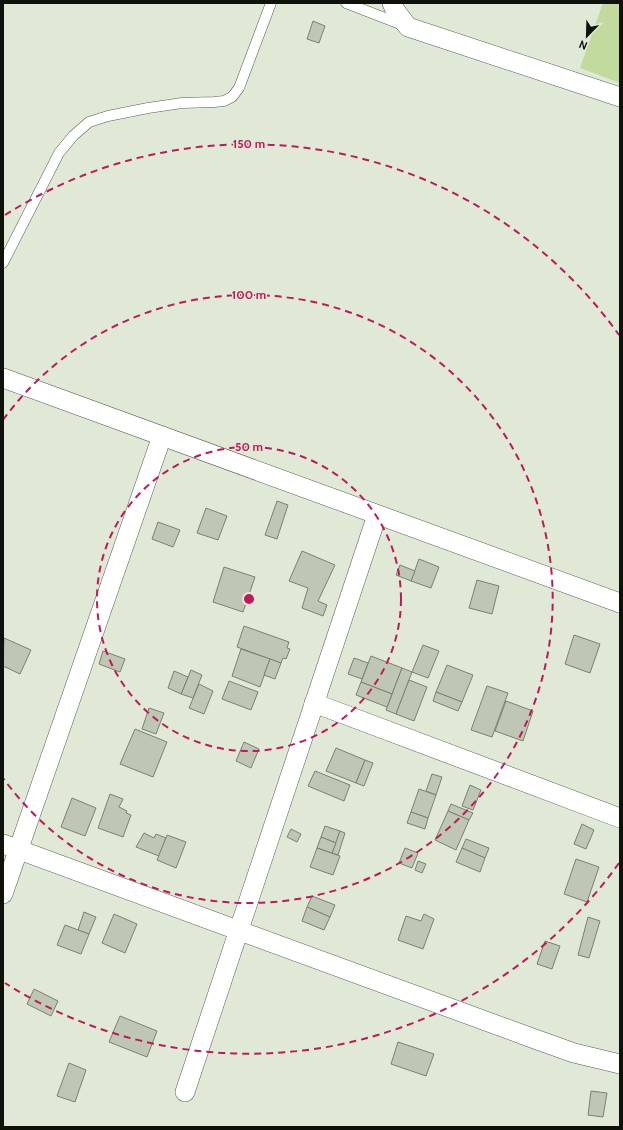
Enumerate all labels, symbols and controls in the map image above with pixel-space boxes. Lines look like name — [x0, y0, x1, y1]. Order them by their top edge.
north arrow — [567, 16, 607, 56]
text: N — [577, 37, 589, 53]
text: 150 m — [233, 136, 265, 151]
text: 100 m — [232, 287, 266, 302]
text: 50 m — [235, 439, 263, 454]
centre of rings — [242, 592, 256, 606]

